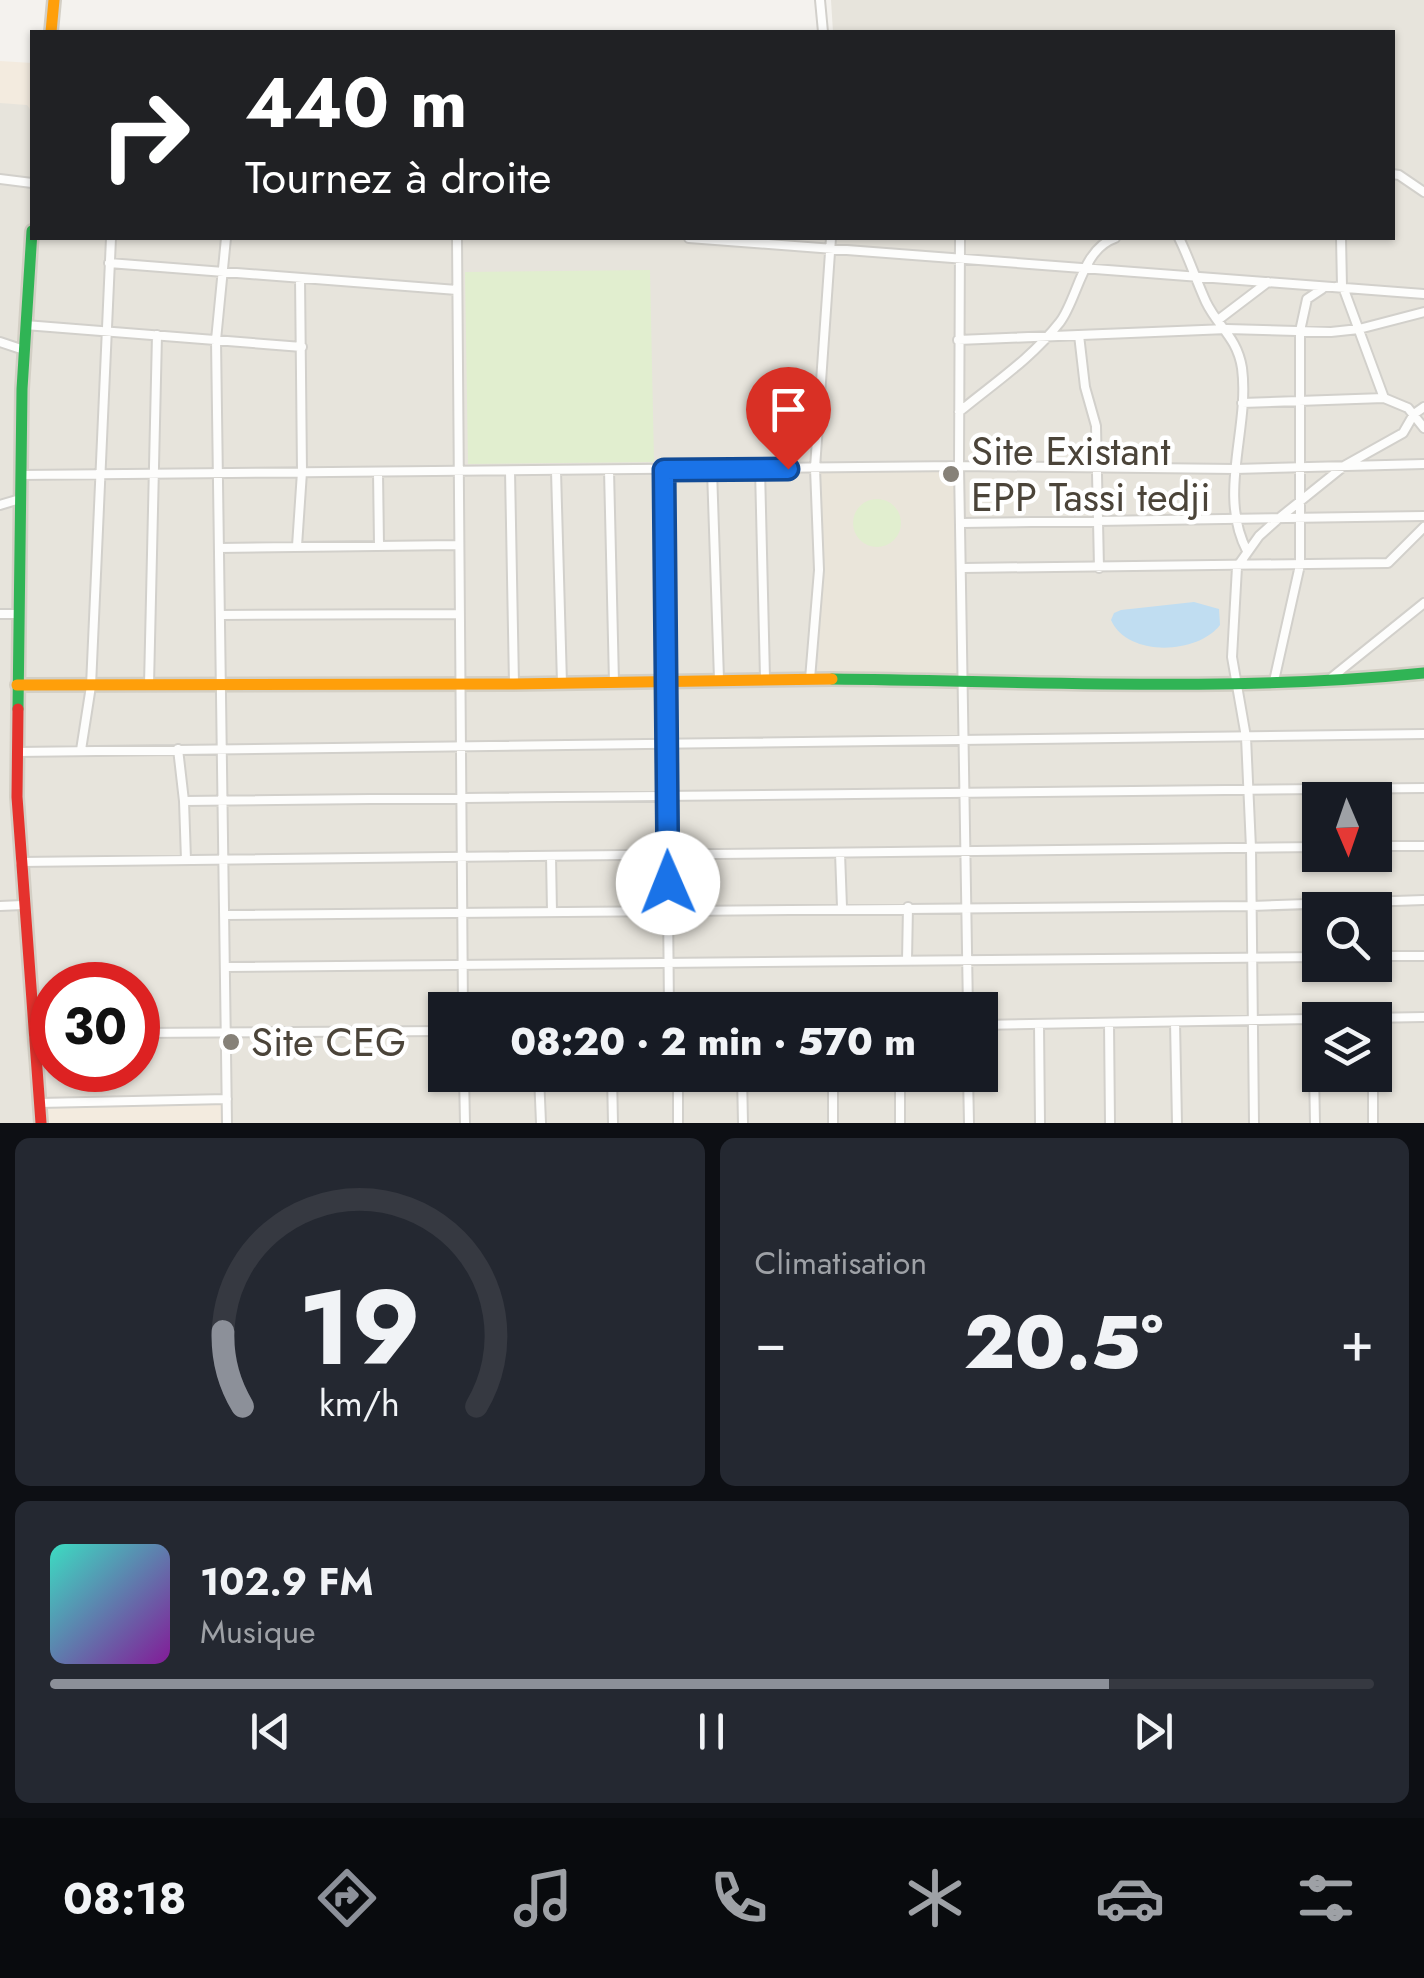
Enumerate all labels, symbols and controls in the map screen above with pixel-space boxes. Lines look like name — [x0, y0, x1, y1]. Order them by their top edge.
text: 440 m — [245, 52, 467, 153]
icon: right — [80, 70, 210, 200]
text: Tournez à droite — [245, 145, 551, 210]
pin — [746, 367, 831, 470]
icon: arrive — [761, 382, 816, 437]
place label: Site Existant EPP Tassi tedji — [971, 422, 1211, 526]
marker: Site Existant EPP Tassi tedji — [940, 463, 962, 485]
north arrow — [1302, 782, 1392, 872]
map controls — [1302, 782, 1392, 1092]
position arrow — [616, 831, 720, 935]
button: search — [1302, 892, 1392, 982]
speed limit sign: 30 — [30, 962, 160, 1092]
button: layers — [1302, 1002, 1392, 1092]
place label: Site CEG — [251, 1013, 406, 1071]
text: 08:20 · 2 min · 570 m — [510, 1014, 916, 1069]
marker: Site CEG — [220, 1031, 242, 1053]
text: Climatisation — [755, 1240, 927, 1286]
text: 19 — [298, 1253, 421, 1403]
text: 20.5° — [964, 1288, 1163, 1396]
text: − — [755, 1302, 787, 1382]
text: + — [1340, 1302, 1374, 1382]
text: km/h — [319, 1378, 400, 1429]
text: 102.9 FM — [200, 1554, 373, 1609]
text: Musique — [200, 1609, 315, 1655]
icon: previous — [243, 1704, 298, 1759]
icon: pause — [684, 1704, 739, 1759]
icon: next — [1126, 1704, 1181, 1759]
icon: directions — [312, 1863, 382, 1933]
icon: music — [508, 1863, 578, 1933]
icon: phone — [704, 1863, 774, 1933]
icon: climate — [900, 1863, 970, 1933]
icon: car — [1095, 1863, 1165, 1933]
icon: filters — [1291, 1863, 1361, 1933]
text: 08:18 — [63, 1866, 187, 1931]

